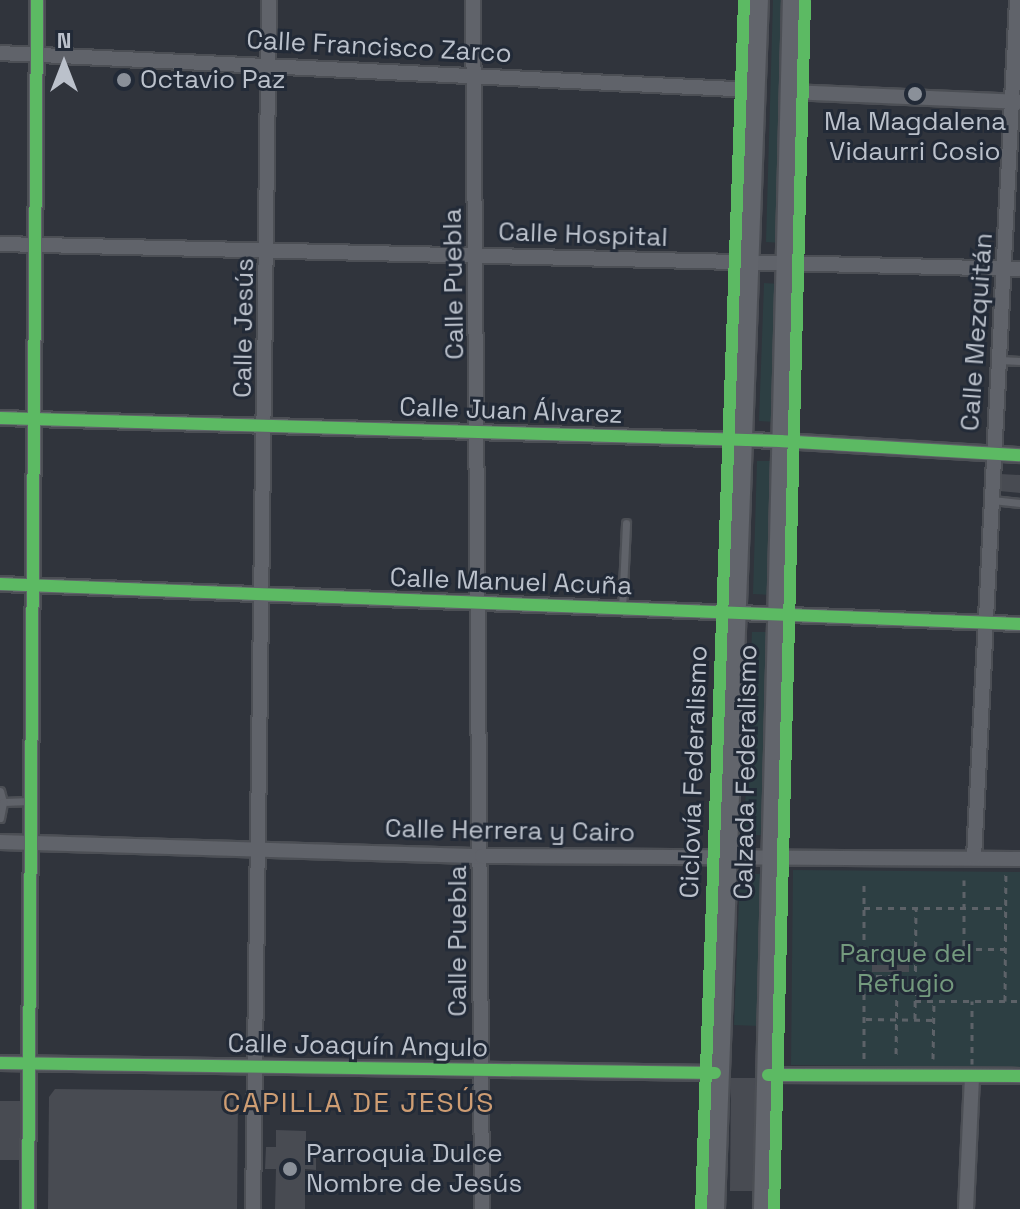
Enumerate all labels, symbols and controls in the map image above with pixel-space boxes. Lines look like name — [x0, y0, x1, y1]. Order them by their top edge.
north arrow — [24, 24, 104, 104]
street label: Calle Francisco Zarco — [246, 24, 512, 70]
text: N — [57, 26, 71, 54]
place label: Octavio Paz — [140, 64, 286, 96]
marker: Octavio Paz — [115, 71, 133, 89]
marker: Ma Magdalena Vidaurri Cosio — [906, 85, 924, 103]
place label: Ma Magdalena Vidaurri Cosio — [824, 106, 1006, 168]
street label: Calle Puebla — [437, 208, 471, 360]
street label: Calle Hospital — [498, 216, 668, 254]
street label: Calle Mezquitán — [955, 232, 999, 432]
street label: Calle Jesús — [227, 258, 261, 398]
street label: Calle Juan Álvarez — [399, 392, 623, 430]
street label: Calle Manuel Acuña — [389, 562, 633, 602]
street label: Calzada Federalismo — [728, 644, 764, 900]
street label: Ciclovía Federalismo — [674, 645, 714, 899]
street label: Calle Herrera y Cairo — [385, 813, 635, 849]
street label: Calle Puebla — [442, 865, 474, 1017]
park label: Parque del Refugio — [840, 938, 972, 1000]
street label: Calle Joaquín Angulo — [227, 1028, 489, 1064]
district label: CAPILLA DE JESÚS — [222, 1085, 496, 1119]
place label: Parroquia Dulce Nombre de Jesús — [306, 1138, 522, 1200]
marker: Parroquia Dulce Nombre de Jesús — [281, 1160, 299, 1178]

